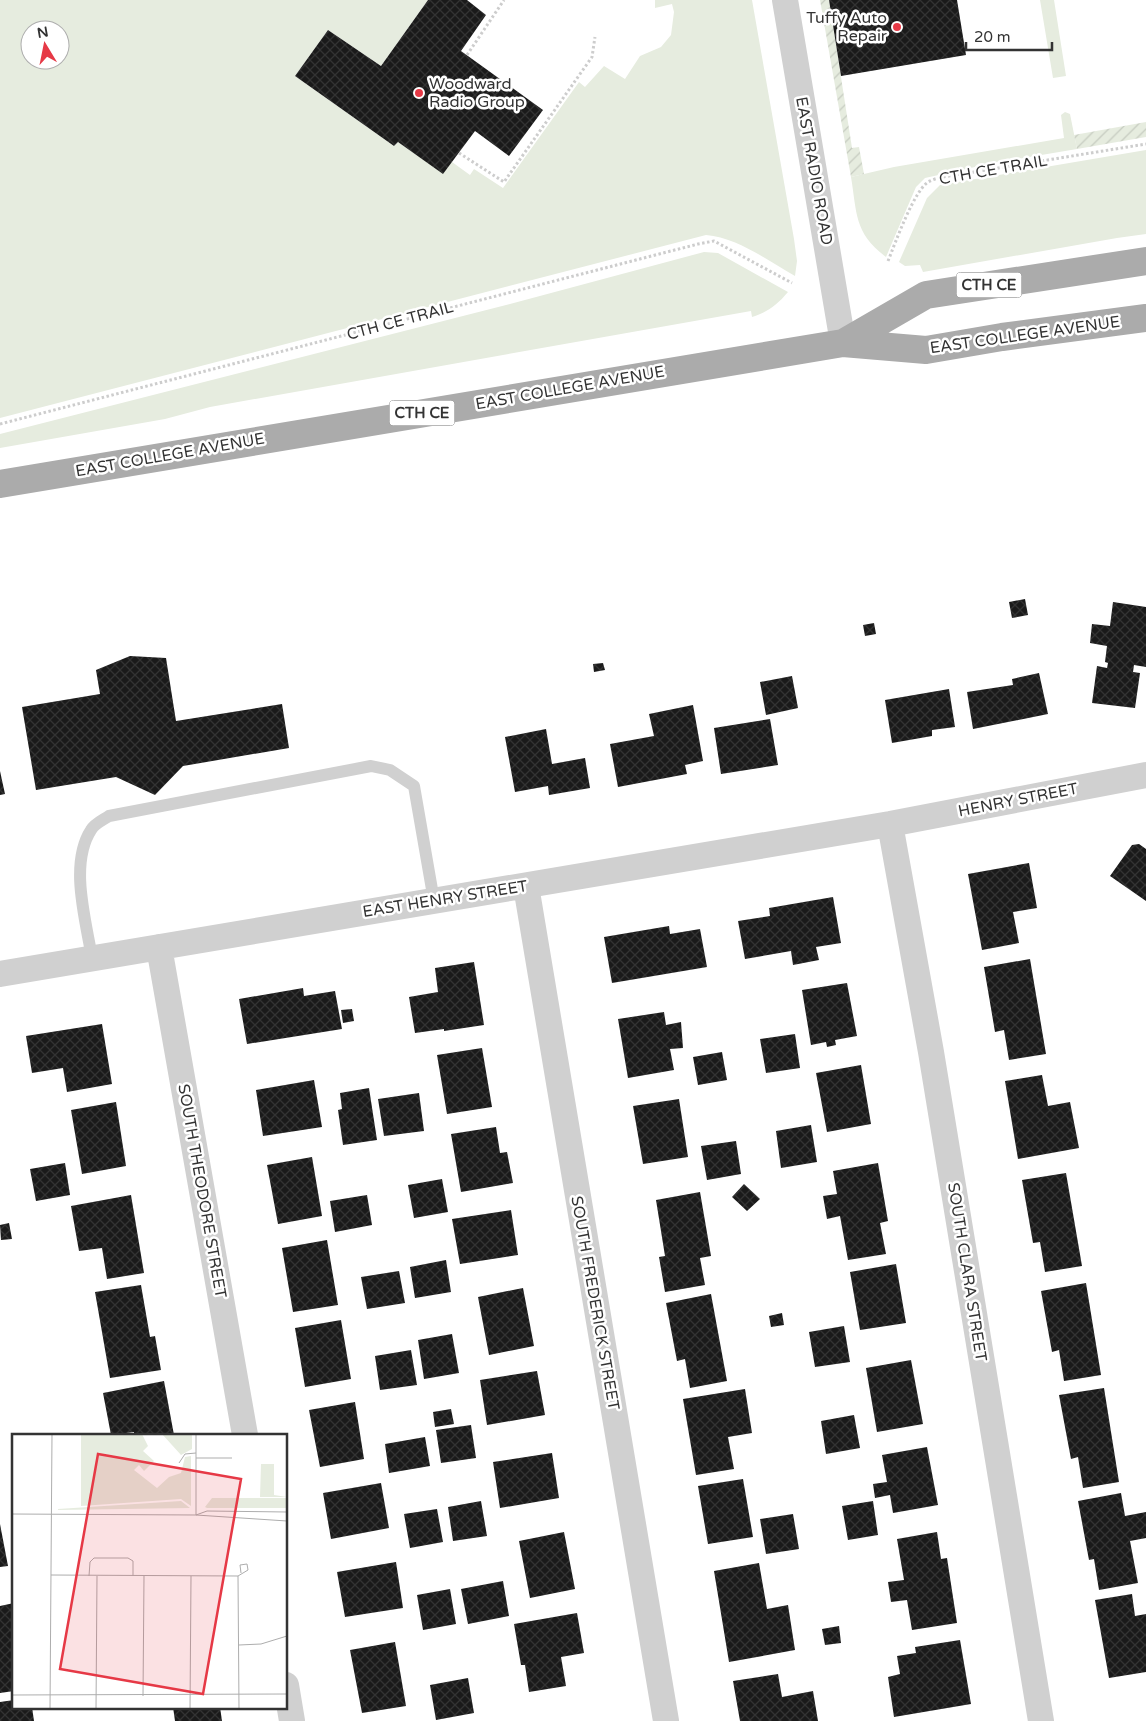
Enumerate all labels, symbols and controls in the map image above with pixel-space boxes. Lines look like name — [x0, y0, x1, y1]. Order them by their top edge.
place label: Tuffy Auto Repair — [806, 8, 888, 46]
north arrow — [20, 20, 70, 70]
scale bar — [966, 20, 1052, 52]
marker: Tuffy Auto Repair — [891, 21, 903, 33]
text: N — [36, 23, 50, 42]
text: 20 m — [974, 28, 1011, 46]
place label: Woodward Radio Group — [429, 74, 525, 112]
marker: Woodward Radio Group — [413, 87, 425, 99]
street label: EAST RADIO ROAD — [791, 95, 837, 247]
street label: CTH CE TRAIL — [937, 151, 1049, 189]
road number: CTH CE — [956, 272, 1022, 298]
street label: CTH CE TRAIL — [345, 297, 455, 345]
street label: EAST COLLEGE AVENUE — [929, 312, 1121, 358]
street label: EAST COLLEGE AVENUE — [474, 361, 666, 415]
road number: CTH CE — [390, 400, 454, 426]
street label: EAST COLLEGE AVENUE — [74, 428, 266, 482]
street label: HENRY STREET — [956, 779, 1080, 821]
street label: EAST HENRY STREET — [361, 876, 529, 922]
street label: SOUTH THEODORE STREET — [173, 1082, 231, 1300]
street label: SOUTH CLARA STREET — [943, 1181, 991, 1363]
street label: SOUTH FREDERICK STREET — [566, 1194, 624, 1412]
inset map — [12, 1434, 288, 1708]

